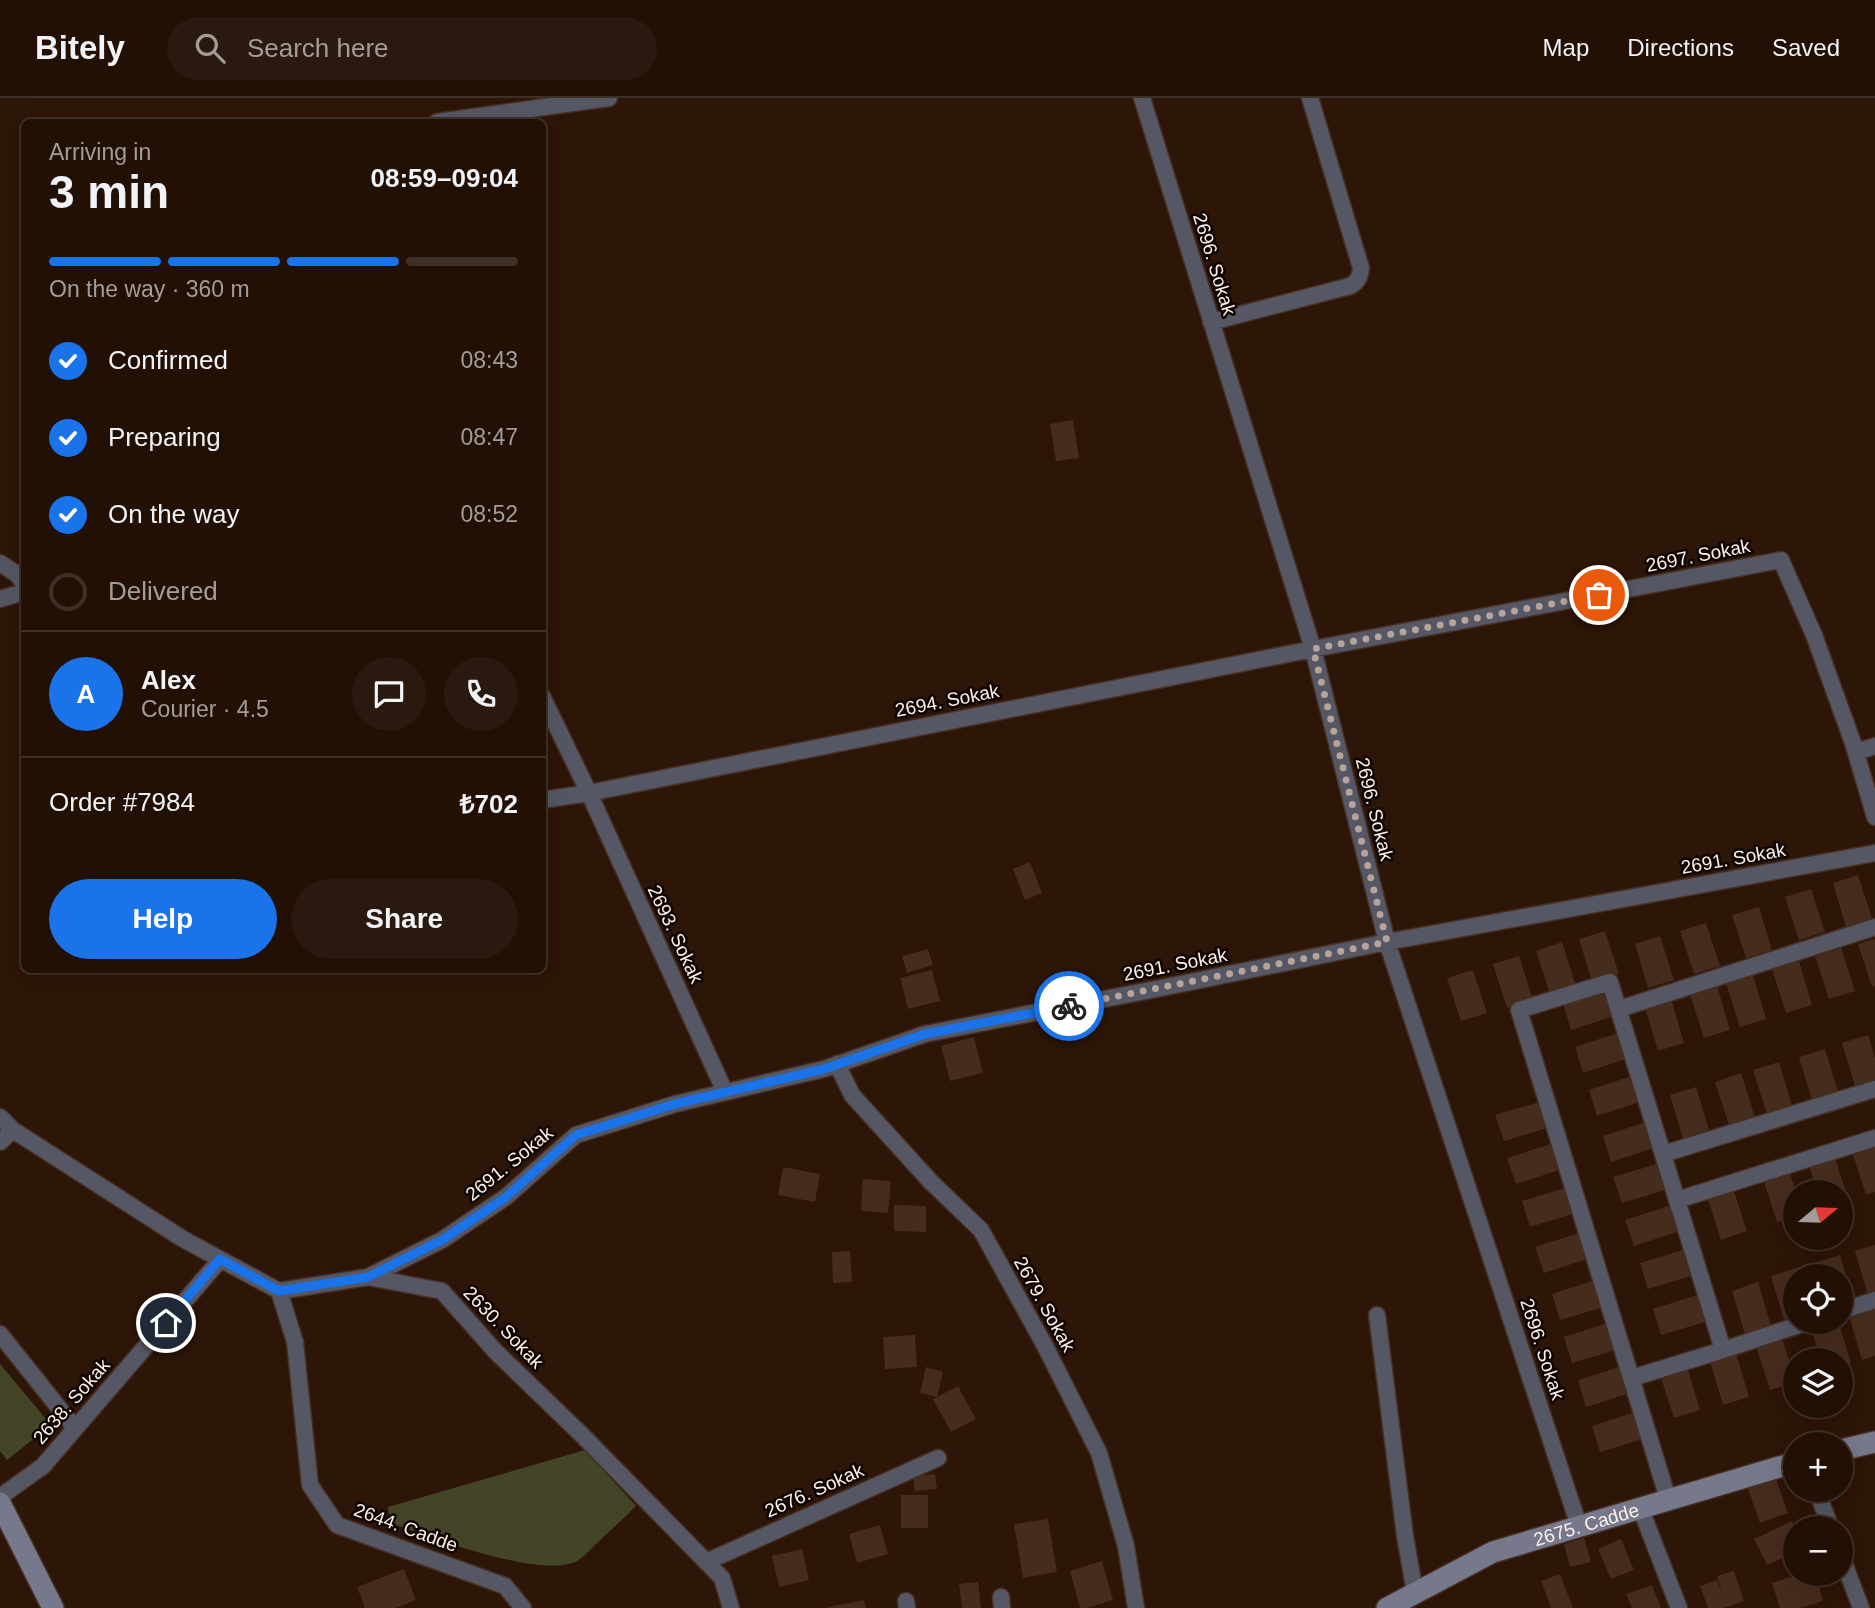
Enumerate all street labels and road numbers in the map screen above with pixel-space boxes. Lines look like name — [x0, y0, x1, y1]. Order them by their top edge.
street label: 2696. Sokak — [1189, 211, 1240, 318]
street label: 2697. Sokak — [1644, 535, 1752, 576]
street label: 2694. Sokak — [893, 680, 1001, 721]
street label: 2696. Sokak — [1352, 755, 1398, 863]
street label: 2691. Sokak — [1679, 839, 1787, 878]
street label: 2693. Sokak — [644, 882, 708, 987]
street label: 2691. Sokak — [1121, 944, 1229, 985]
street label: 2691. Sokak — [462, 1122, 557, 1205]
street label: 2679. Sokak — [1010, 1253, 1080, 1356]
street label: 2630. Sokak — [459, 1282, 548, 1373]
street label: 2696. Sokak — [1516, 1296, 1569, 1403]
street label: 2638. Sokak — [29, 1354, 114, 1448]
street label: 2676. Sokak — [762, 1459, 867, 1522]
street label: 2644. Cadde — [351, 1499, 461, 1556]
street label: 2675. Cadde — [1531, 1499, 1641, 1550]

